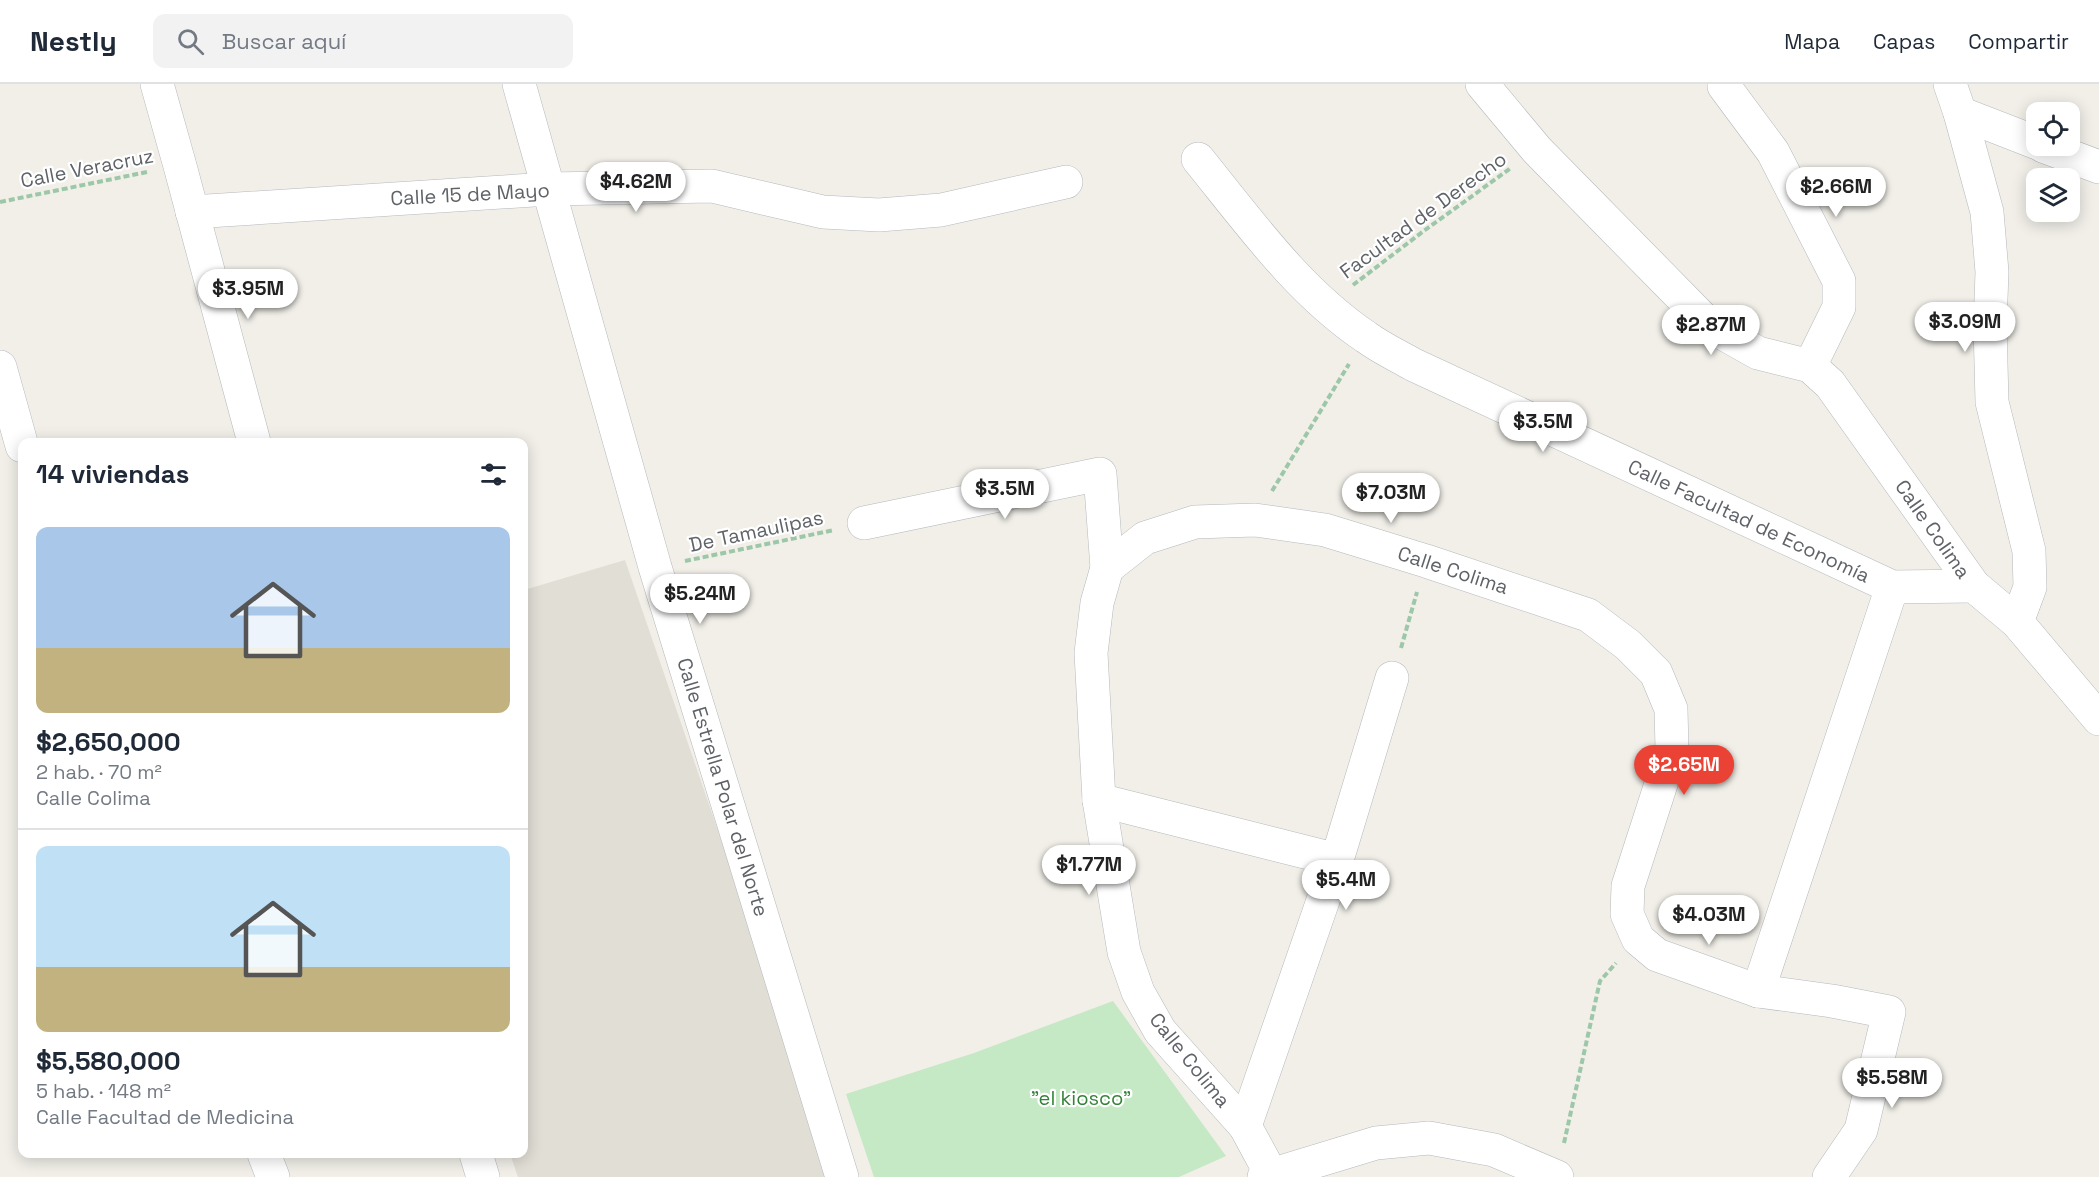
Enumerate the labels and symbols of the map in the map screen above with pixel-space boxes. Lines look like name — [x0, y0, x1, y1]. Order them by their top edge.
street label: Calle Veracruz — [18, 142, 156, 194]
street label: Facultad de Derecho — [1334, 146, 1512, 284]
pin: $4.62M — [587, 162, 685, 213]
pin: $2.66M — [1787, 167, 1885, 218]
street label: Calle 15 de Mayo — [390, 177, 550, 211]
pin: $3.95M — [199, 269, 297, 320]
pin: $3.09M — [1916, 302, 2014, 353]
pin: $2.87M — [1662, 305, 1760, 356]
pin: $3.5M — [1501, 402, 1585, 453]
street label: Calle Facultad de Economía — [1624, 453, 1874, 589]
pin: $3.5M — [963, 469, 1047, 520]
pin: $7.03M — [1342, 473, 1440, 524]
street label: Calle Colima — [1889, 475, 1977, 583]
street label: De Tamaulipas — [687, 504, 825, 558]
street label: Calle Colima — [1394, 540, 1512, 600]
pin: $5.24M — [651, 574, 749, 625]
street label: Calle Estrella Polar del Norte — [671, 655, 775, 919]
pin: $2.65M — [1635, 745, 1733, 796]
pin: $1.77M — [1040, 845, 1138, 896]
pin: $5.4M — [1304, 860, 1388, 911]
pin: $4.03M — [1660, 895, 1758, 946]
street label: Calle Colima — [1144, 1007, 1236, 1113]
pin: $5.58M — [1843, 1058, 1941, 1109]
park label: "el kiosco" — [1031, 1085, 1131, 1111]

